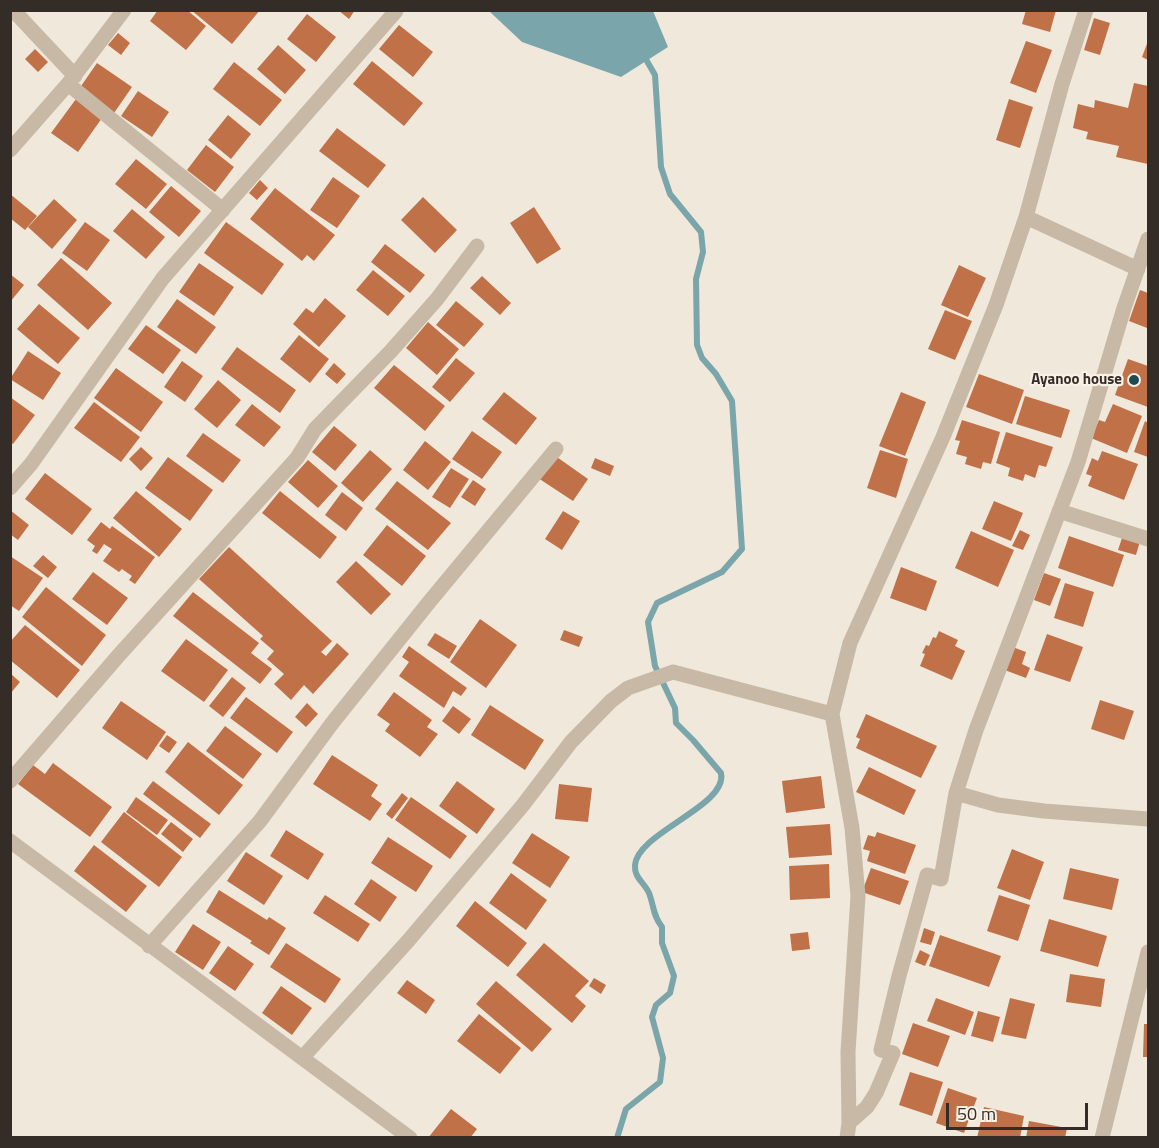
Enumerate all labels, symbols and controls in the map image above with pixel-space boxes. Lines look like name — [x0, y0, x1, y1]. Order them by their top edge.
place label: Ayanoo house — [1031, 371, 1122, 389]
marker: Ayanoo house — [1127, 373, 1141, 387]
scale bar — [949, 1091, 1092, 1129]
text: 50 m — [957, 1100, 996, 1127]

